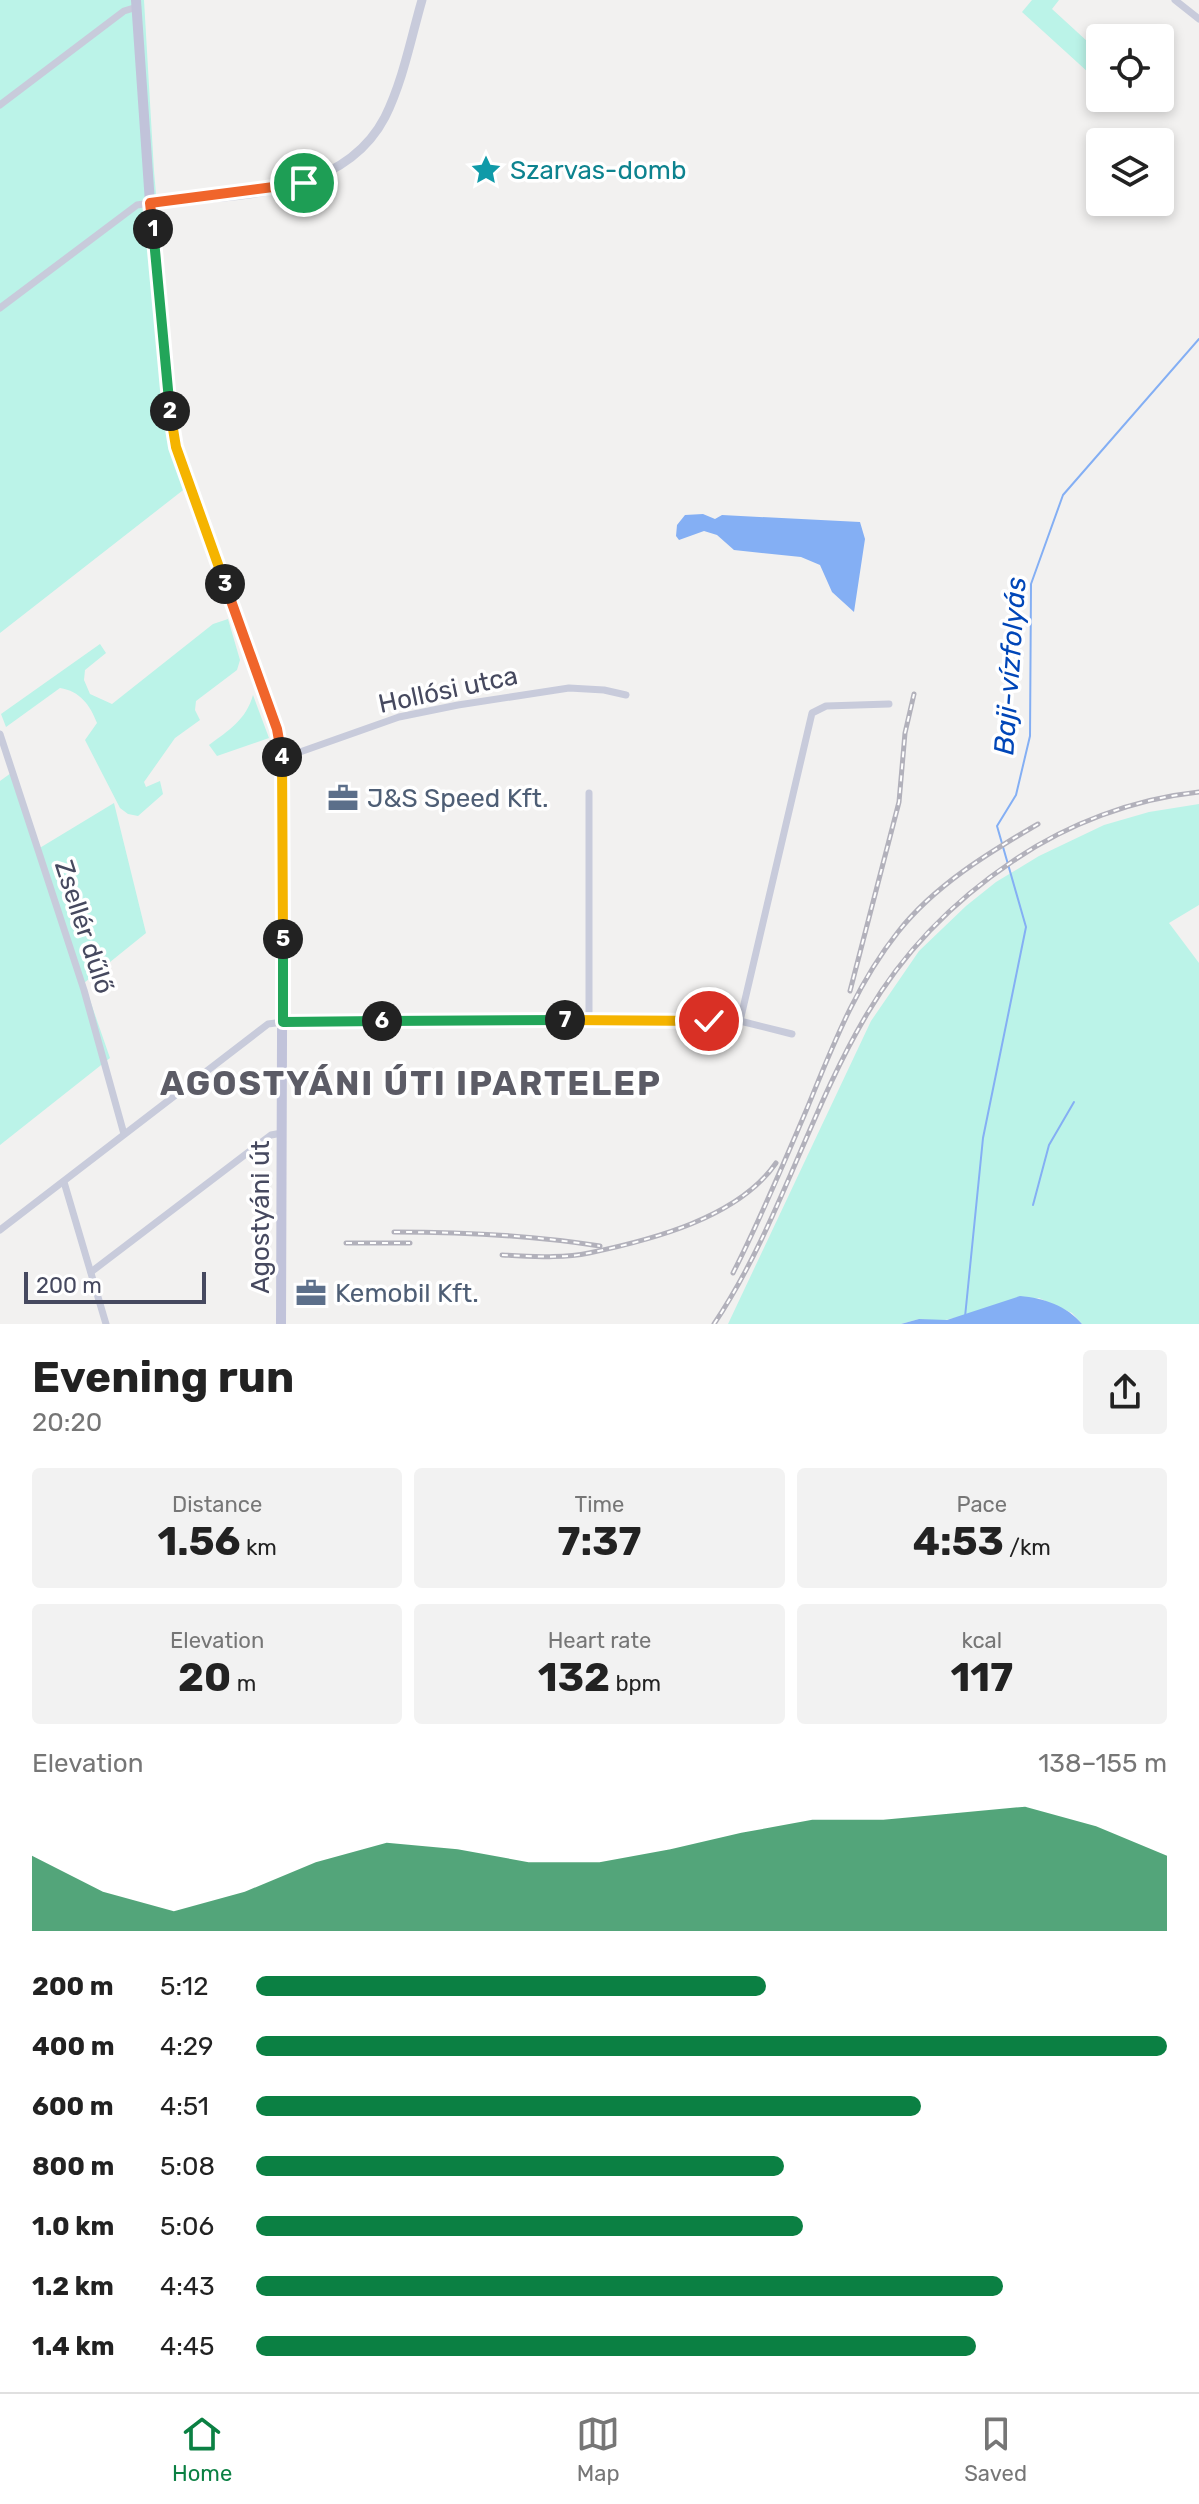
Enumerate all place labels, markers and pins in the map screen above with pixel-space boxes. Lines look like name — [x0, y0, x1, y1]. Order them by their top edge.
pin — [270, 149, 338, 217]
place icon: Szarvas-domb — [469, 153, 503, 187]
place label: Szarvas-domb — [510, 155, 686, 186]
pin: 1 — [133, 209, 173, 249]
pin: 2 — [150, 391, 190, 431]
pin: 3 — [205, 564, 245, 604]
pin: 4 — [262, 737, 302, 777]
office icon: J&S Speed Kft. — [326, 781, 360, 815]
place label: J&S Speed Kft. — [367, 783, 549, 814]
pin: 5 — [263, 919, 303, 959]
pin — [675, 987, 743, 1055]
pin: 7 — [545, 1000, 585, 1040]
pin: 6 — [362, 1001, 402, 1041]
office icon: Kemobil Kft. — [294, 1276, 328, 1310]
place label: Kemobil Kft. — [335, 1278, 479, 1309]

